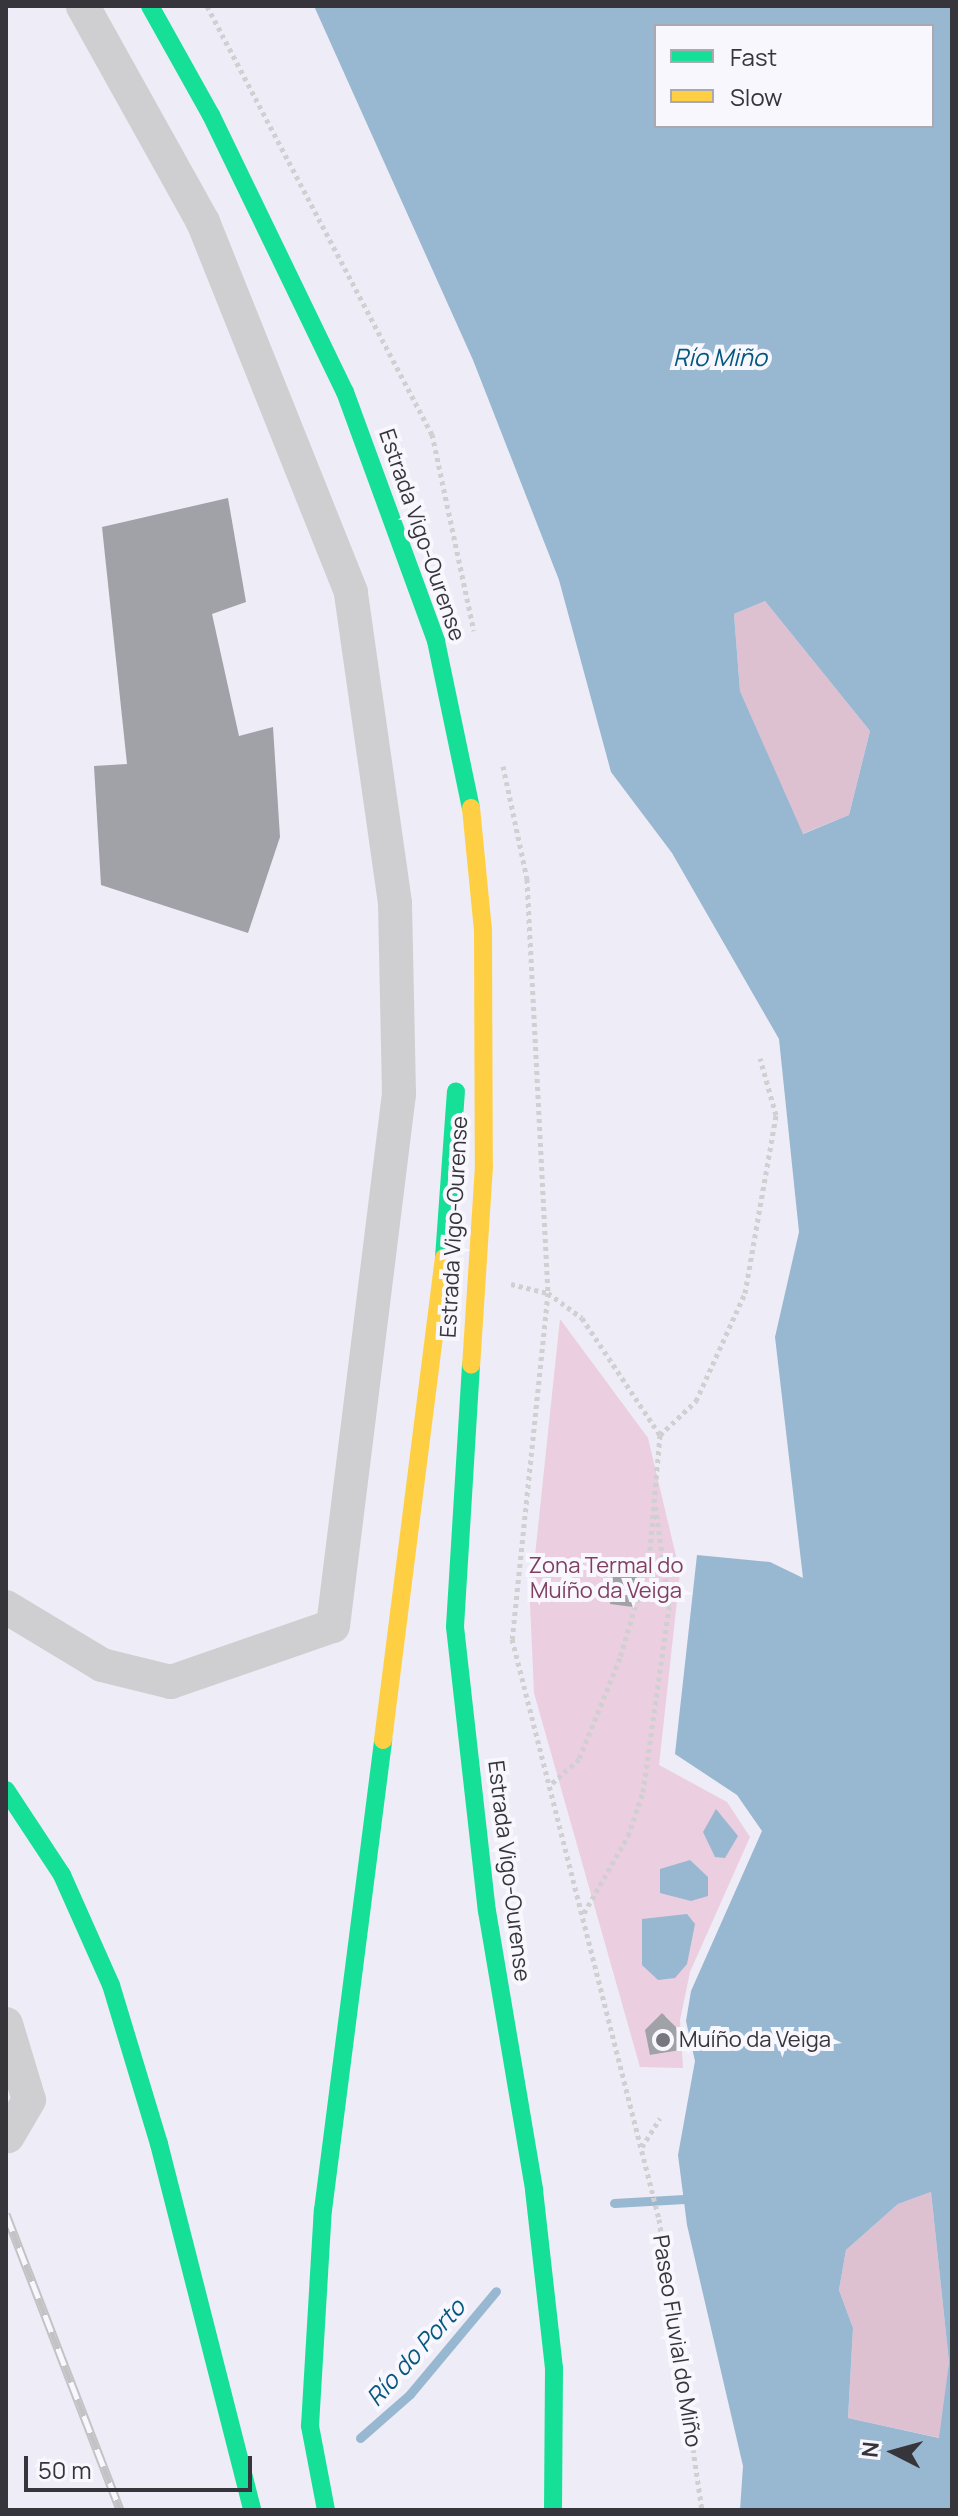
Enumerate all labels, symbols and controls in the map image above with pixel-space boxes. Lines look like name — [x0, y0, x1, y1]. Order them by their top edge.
legend — [654, 24, 934, 128]
text: Fast — [730, 40, 777, 73]
text: Slow — [730, 80, 783, 113]
water label: Río Miño — [673, 343, 767, 371]
street label: Estrada Vigo-Ourense — [373, 426, 471, 644]
street label: Estrada Vigo-Ourense — [435, 1115, 473, 1339]
park label: Zona Termal do Muíño da Veiga — [529, 1552, 683, 1604]
street label: Estrada Vigo-Ourense — [482, 1759, 536, 1983]
place label: Muíño da Veiga — [679, 2027, 831, 2053]
marker: Muíño da Veiga — [654, 2031, 672, 2049]
street label: Paseo Fluvial do Miño — [647, 2233, 707, 2449]
water label: Río do Porto — [360, 2293, 470, 2411]
north arrow — [854, 2412, 934, 2492]
scale bar — [28, 2440, 256, 2490]
text: N — [854, 2440, 886, 2459]
text: 50 m — [38, 2453, 92, 2486]

